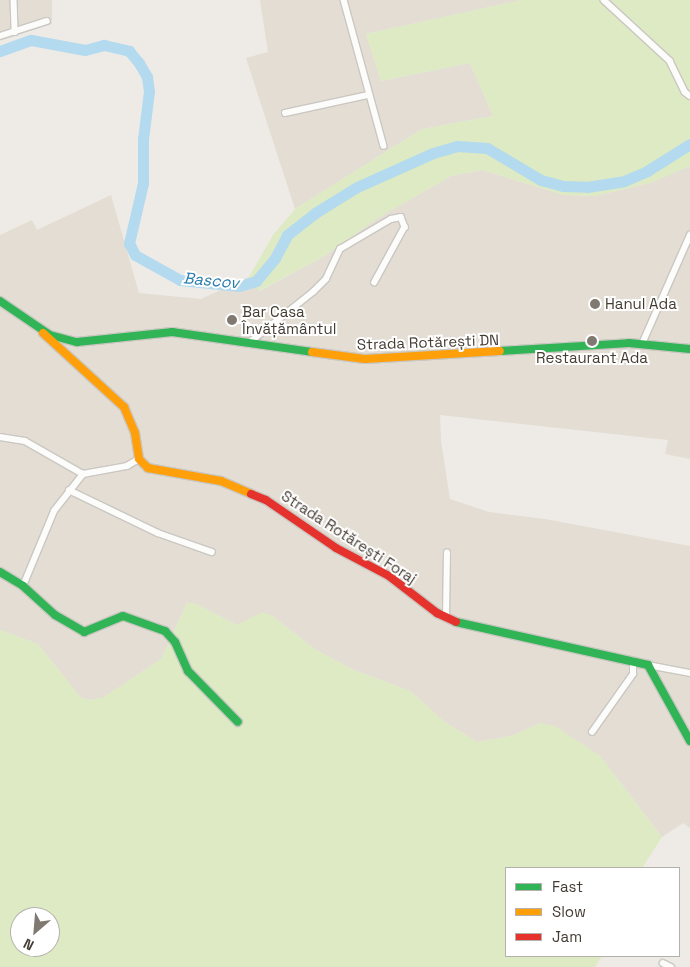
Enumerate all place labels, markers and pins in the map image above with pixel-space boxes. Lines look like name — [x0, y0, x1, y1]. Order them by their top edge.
place label: Hanul Ada — [605, 295, 677, 313]
marker: Hanul Ada — [589, 298, 601, 310]
place label: Bar Casa Învățământul — [242, 302, 336, 337]
marker: Bar Casa Învățământul — [226, 314, 238, 326]
marker: Restaurant Ada — [586, 335, 598, 347]
place label: Restaurant Ada — [536, 349, 648, 367]

